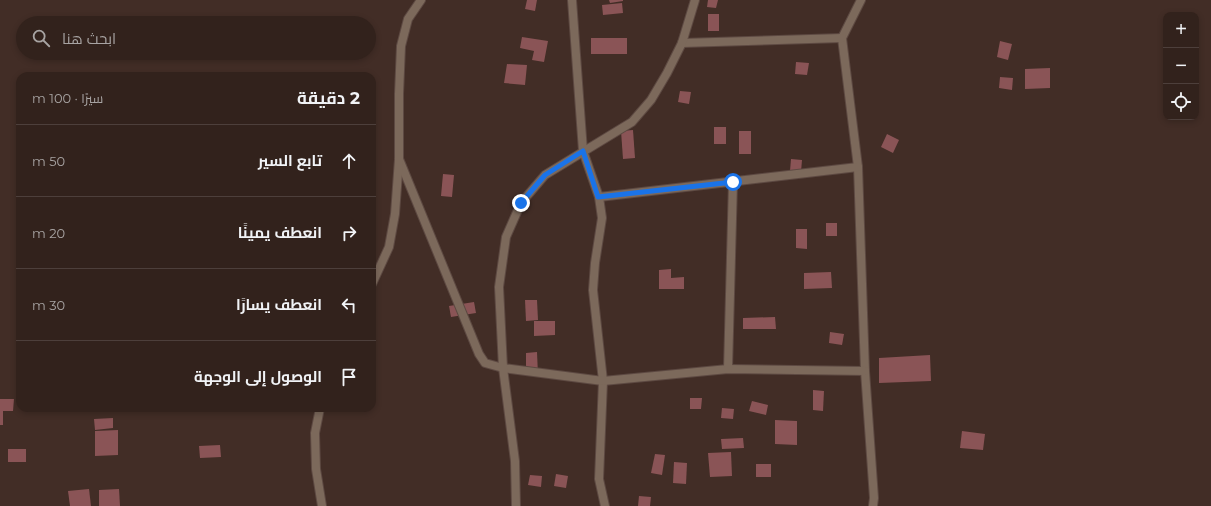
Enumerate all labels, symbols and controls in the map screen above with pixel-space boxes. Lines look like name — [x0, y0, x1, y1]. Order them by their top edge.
map controls — [1163, 12, 1199, 120]
button: + — [1163, 12, 1199, 48]
search box — [16, 16, 376, 60]
icon: search — [30, 27, 52, 49]
text: ابحث هنا — [62, 29, 116, 48]
button: − — [1163, 48, 1199, 84]
button: locate — [1163, 84, 1199, 120]
text: 2 دقيقة — [297, 88, 360, 108]
text: سيرًا · 100 m — [32, 90, 103, 106]
icon: ahead — [338, 150, 360, 172]
text: تابع السير — [258, 151, 322, 170]
text: 50 m — [32, 153, 65, 169]
route start — [724, 173, 742, 191]
route end — [512, 194, 530, 212]
icon: right — [338, 222, 360, 244]
text: انعطف يمينًا — [238, 223, 322, 242]
text: 20 m — [32, 225, 65, 241]
icon: left — [338, 294, 360, 316]
text: انعطف يسارًا — [236, 295, 322, 314]
text: 30 m — [32, 297, 65, 313]
icon: arrive — [338, 366, 360, 388]
text: الوصول إلى الوجهة — [194, 367, 322, 386]

